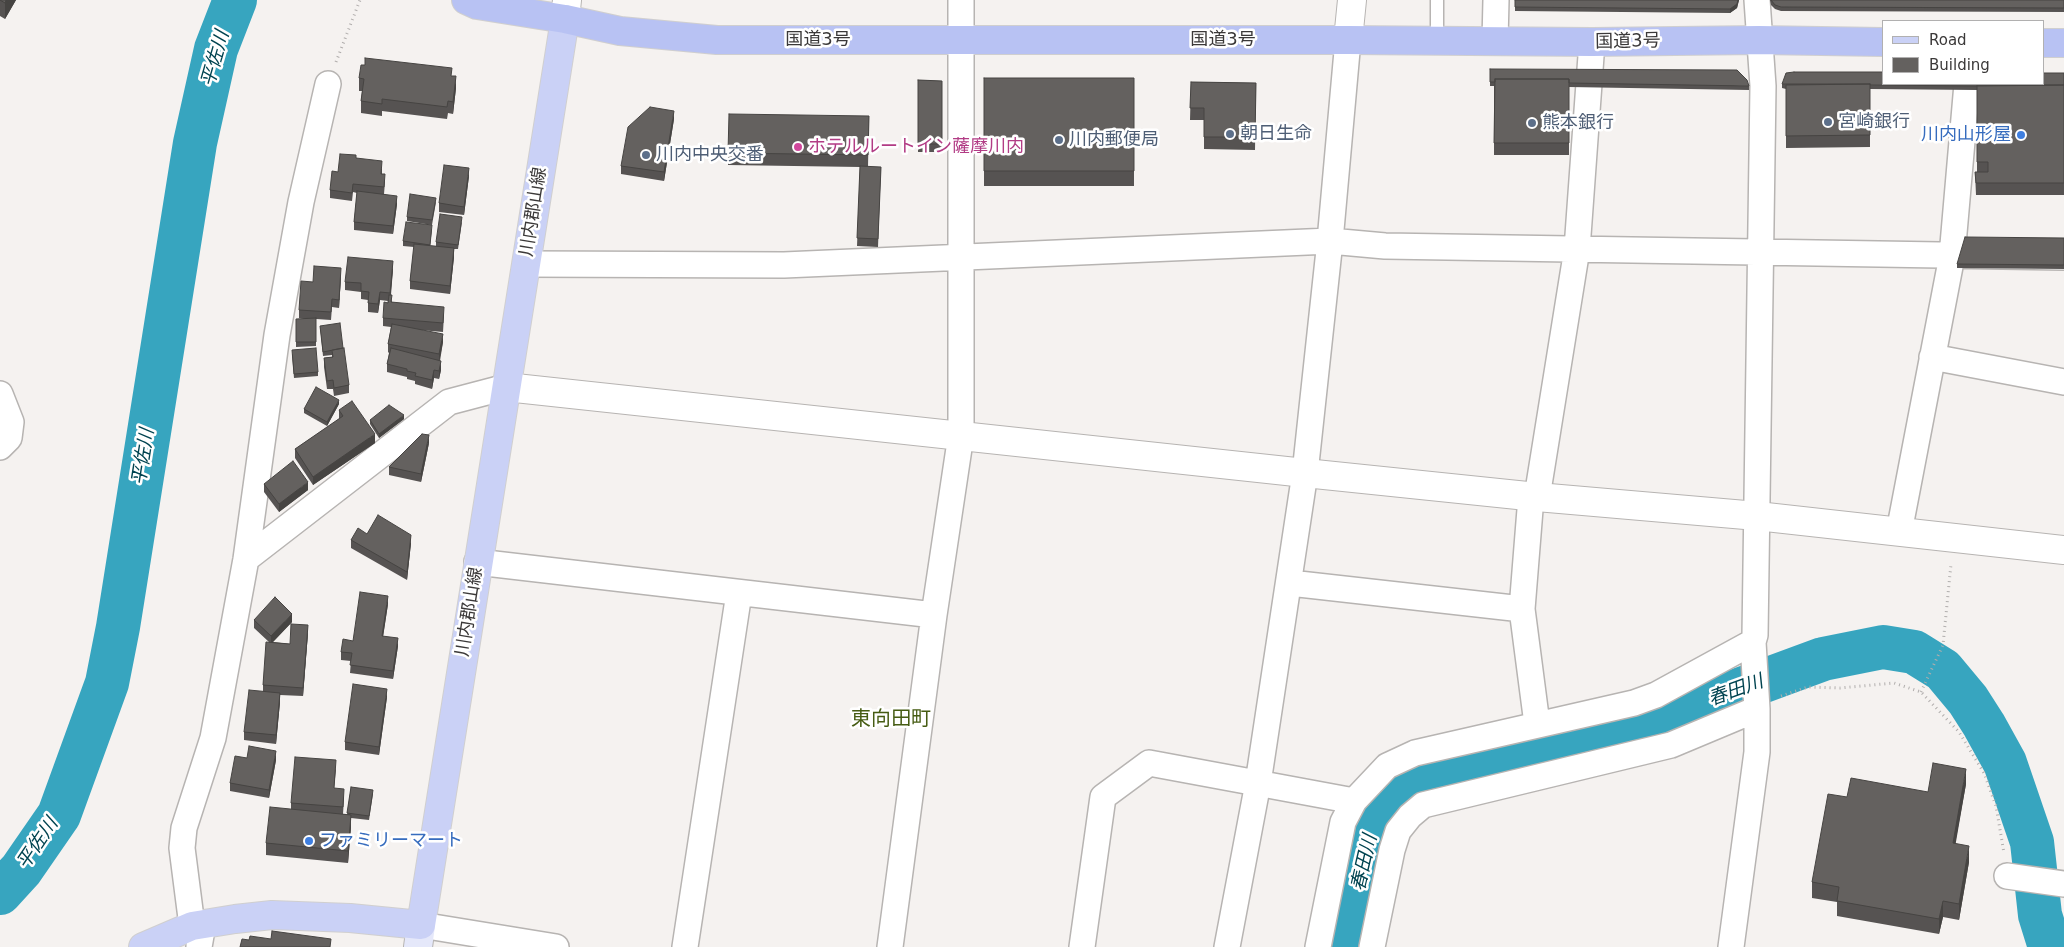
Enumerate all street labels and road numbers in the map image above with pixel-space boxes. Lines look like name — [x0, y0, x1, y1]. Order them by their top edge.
street label: 国道3号 — [785, 29, 851, 51]
street label: 国道3号 — [1190, 29, 1256, 51]
street label: 国道3号 — [1595, 31, 1661, 53]
street label: 川内郡山線 — [516, 166, 552, 258]
street label: 川内郡山線 — [452, 566, 488, 658]

